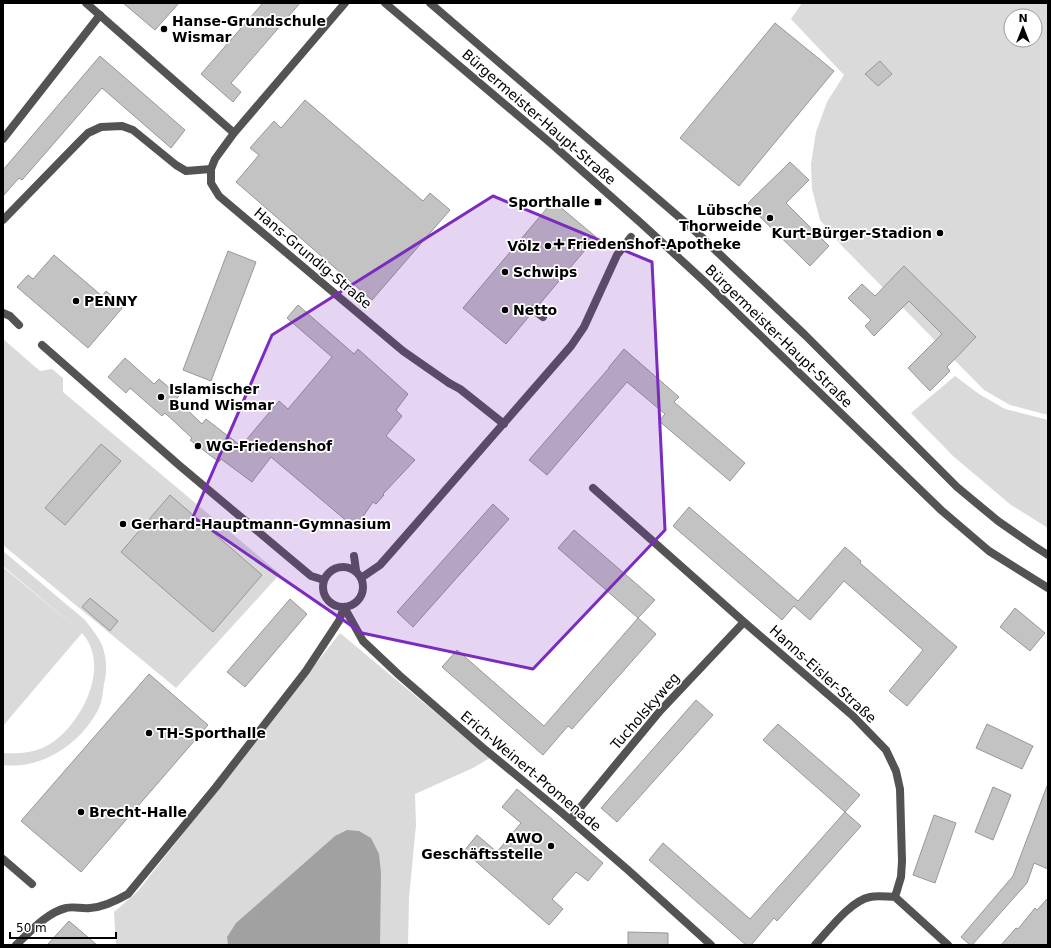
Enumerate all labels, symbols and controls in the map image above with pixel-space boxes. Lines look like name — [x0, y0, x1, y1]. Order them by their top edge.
north arrow — [1003, 8, 1043, 48]
text: N — [1018, 12, 1028, 25]
place label: Hanse-Grundschule Wismar — [172, 13, 326, 45]
marker: Hanse-Grundschule Wismar — [159, 24, 169, 34]
street label: Bürgermeister-Haupt-Straße — [459, 46, 619, 188]
place label: Sporthalle — [508, 194, 590, 210]
marker: Sporthalle — [593, 197, 603, 207]
place label: Lübsche Thorweide — [679, 202, 762, 234]
street label: Hans-Grundig-Straße — [251, 204, 375, 312]
marker: Lübsche Thorweide — [765, 213, 775, 223]
place label: Kurt-Bürger-Stadion — [772, 225, 932, 241]
marker: Kurt-Bürger-Stadion — [935, 228, 945, 238]
place label: Friedenshof-Apotheke — [567, 236, 741, 252]
place label: Völz — [507, 238, 540, 254]
marker: Friedenshof-Apotheke — [554, 239, 564, 249]
marker: Völz — [543, 241, 553, 251]
street label: Bürgermeister-Haupt-Straße — [702, 261, 856, 411]
place label: Schwips — [513, 264, 577, 280]
marker: Schwips — [500, 267, 510, 277]
place label: PENNY — [84, 293, 138, 309]
marker: PENNY — [71, 296, 81, 306]
place label: Netto — [513, 302, 558, 318]
marker: Netto — [500, 305, 510, 315]
place label: Islamischer Bund Wismar — [169, 381, 274, 413]
marker: Islamischer Bund Wismar — [156, 392, 166, 402]
place label: WG-Friedenshof — [206, 438, 333, 454]
marker: WG-Friedenshof — [193, 441, 203, 451]
place label: Gerhard-Hauptmann-Gymnasium — [131, 516, 391, 532]
marker: Gerhard-Hauptmann-Gymnasium — [118, 519, 128, 529]
street label: Hanns-Eisler-Straße — [766, 622, 880, 726]
street label: Tucholskyweg — [607, 669, 683, 753]
street label: Erich-Weinert-Promenade — [458, 708, 604, 834]
place label: TH-Sporthalle — [157, 725, 266, 741]
marker: TH-Sporthalle — [144, 728, 154, 738]
place label: Brecht-Halle — [89, 804, 187, 820]
marker: Brecht-Halle — [76, 807, 86, 817]
place label: AWO Geschäftsstelle — [421, 830, 543, 862]
marker: AWO Geschäftsstelle — [546, 841, 556, 851]
scale bar — [10, 914, 116, 940]
text: 50 m — [16, 921, 47, 935]

